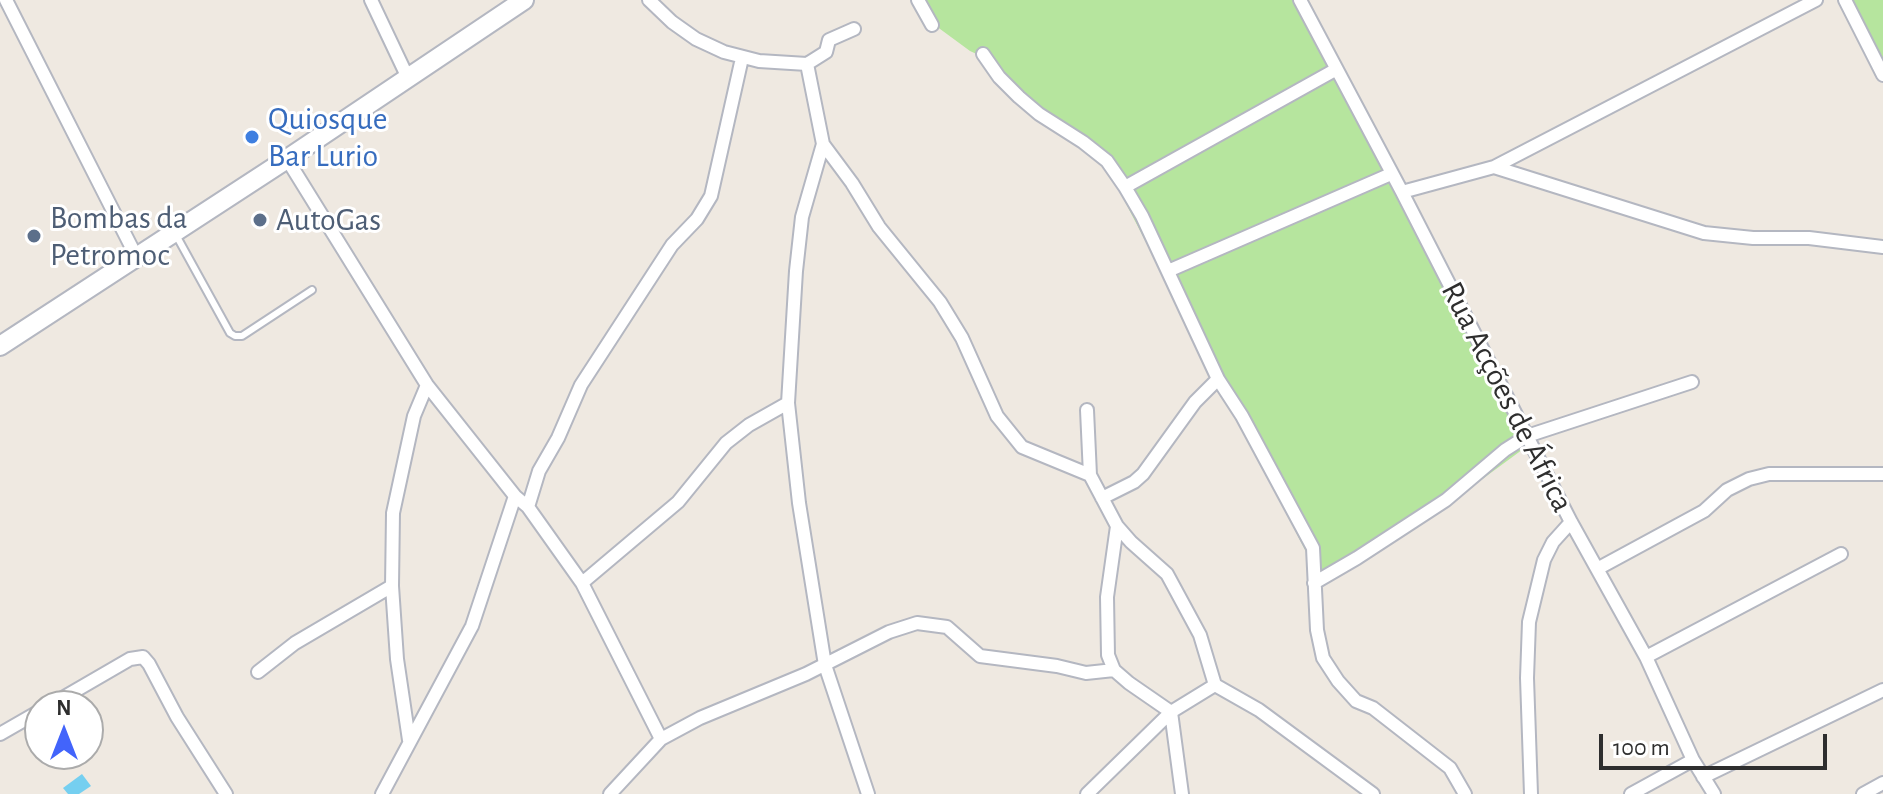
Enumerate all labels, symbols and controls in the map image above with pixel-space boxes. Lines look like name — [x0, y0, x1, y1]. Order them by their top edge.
place label: Quiosque Bar Lurio — [268, 100, 387, 175]
marker: Quiosque Bar Lurio — [243, 128, 261, 146]
place label: Bombas da Petromoc — [50, 199, 188, 274]
place label: AutoGas — [276, 201, 381, 239]
marker: AutoGas — [251, 211, 269, 229]
marker: Bombas da Petromoc — [25, 227, 43, 245]
street label: Rua Acções de África — [1432, 275, 1582, 519]
north arrow — [24, 690, 104, 770]
text: N — [56, 697, 72, 719]
scale bar — [1603, 718, 1831, 768]
text: 100 m — [1613, 736, 1670, 760]

